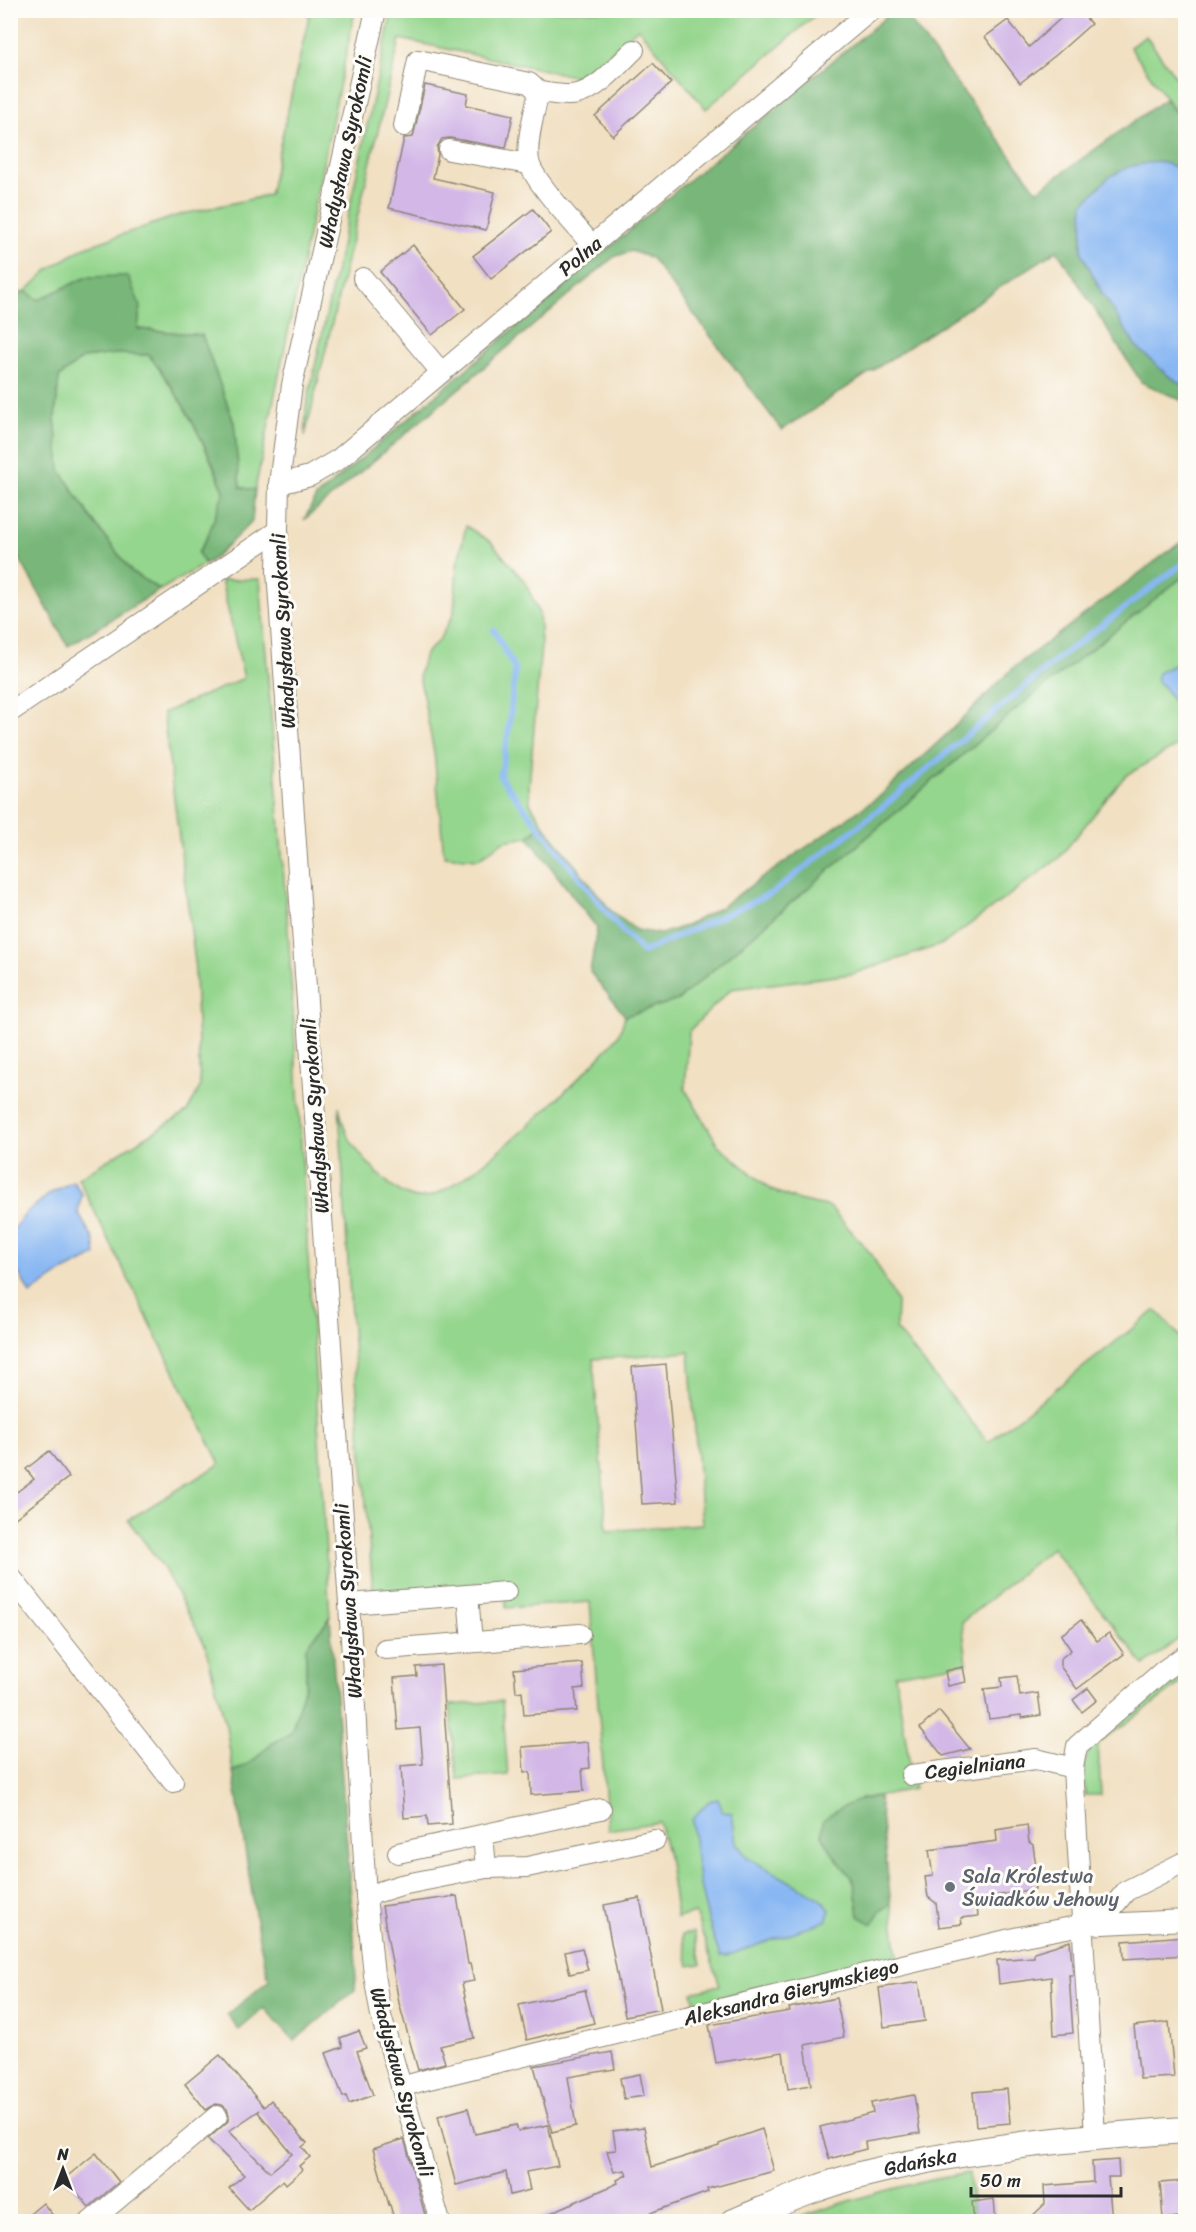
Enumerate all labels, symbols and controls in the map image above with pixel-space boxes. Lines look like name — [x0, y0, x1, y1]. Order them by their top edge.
street label: Władysława Syrokomli — [308, 52, 383, 251]
street label: Polna — [550, 227, 611, 285]
street label: Władysława Syrokomli — [261, 532, 306, 729]
street label: Władysława Syrokomli — [291, 1017, 340, 1215]
street label: Władysława Syrokomli — [324, 1502, 373, 1700]
street label: Cegielniana — [923, 1743, 1027, 1790]
place label: Sala Królestwa Świadków Jehowy — [962, 1859, 1119, 1917]
marker: Sala Królestwa Świadków Jehowy — [943, 1880, 957, 1894]
street label: Aleksandra Gierymskiego — [679, 1949, 902, 2036]
street label: Władysława Syrokomli — [359, 1983, 444, 2182]
street label: Gdańska — [880, 2138, 960, 2187]
north arrow — [33, 2139, 93, 2199]
text: N — [56, 2140, 69, 2169]
scale bar — [971, 2160, 1121, 2198]
text: 50 m — [980, 2165, 1021, 2197]

